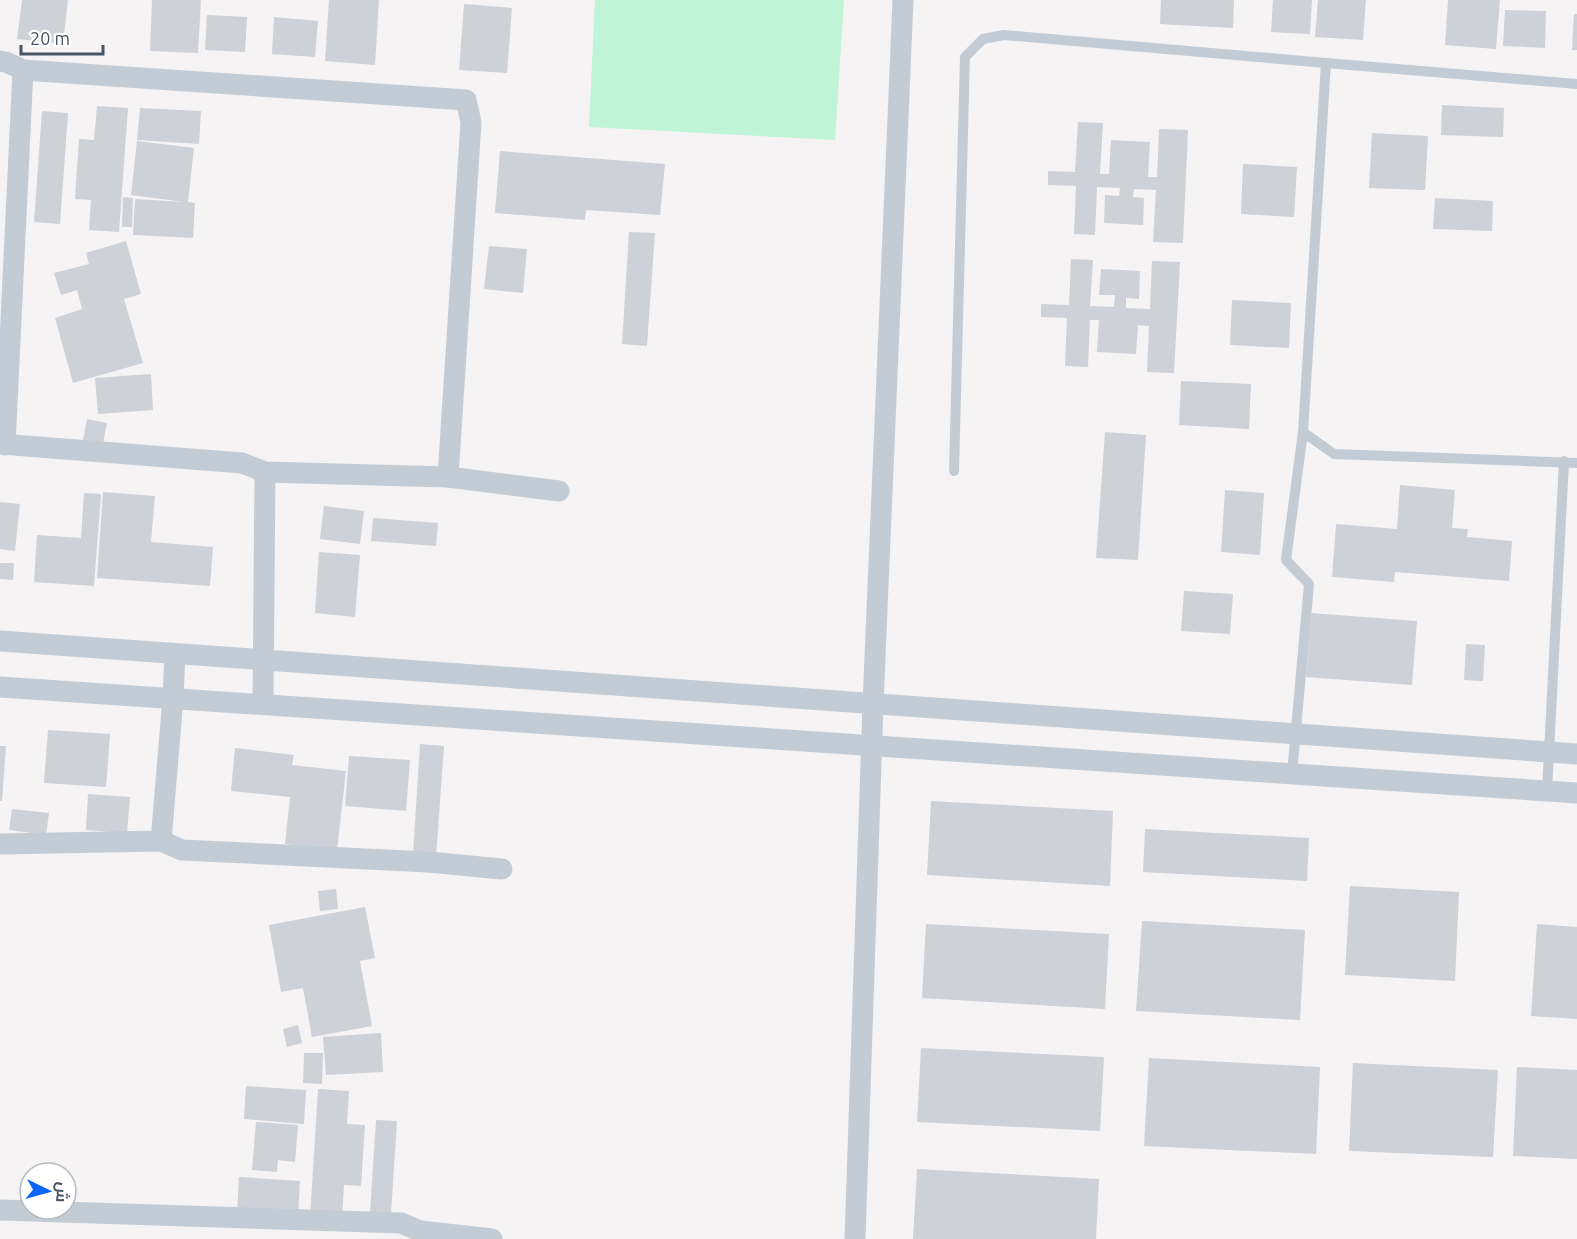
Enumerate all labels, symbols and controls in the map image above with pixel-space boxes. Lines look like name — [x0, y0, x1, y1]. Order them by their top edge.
scale bar — [21, 18, 104, 56]
text: 20 m — [30, 28, 70, 48]
north arrow — [18, 1161, 78, 1221]
text: ش — [52, 1181, 73, 1203]

